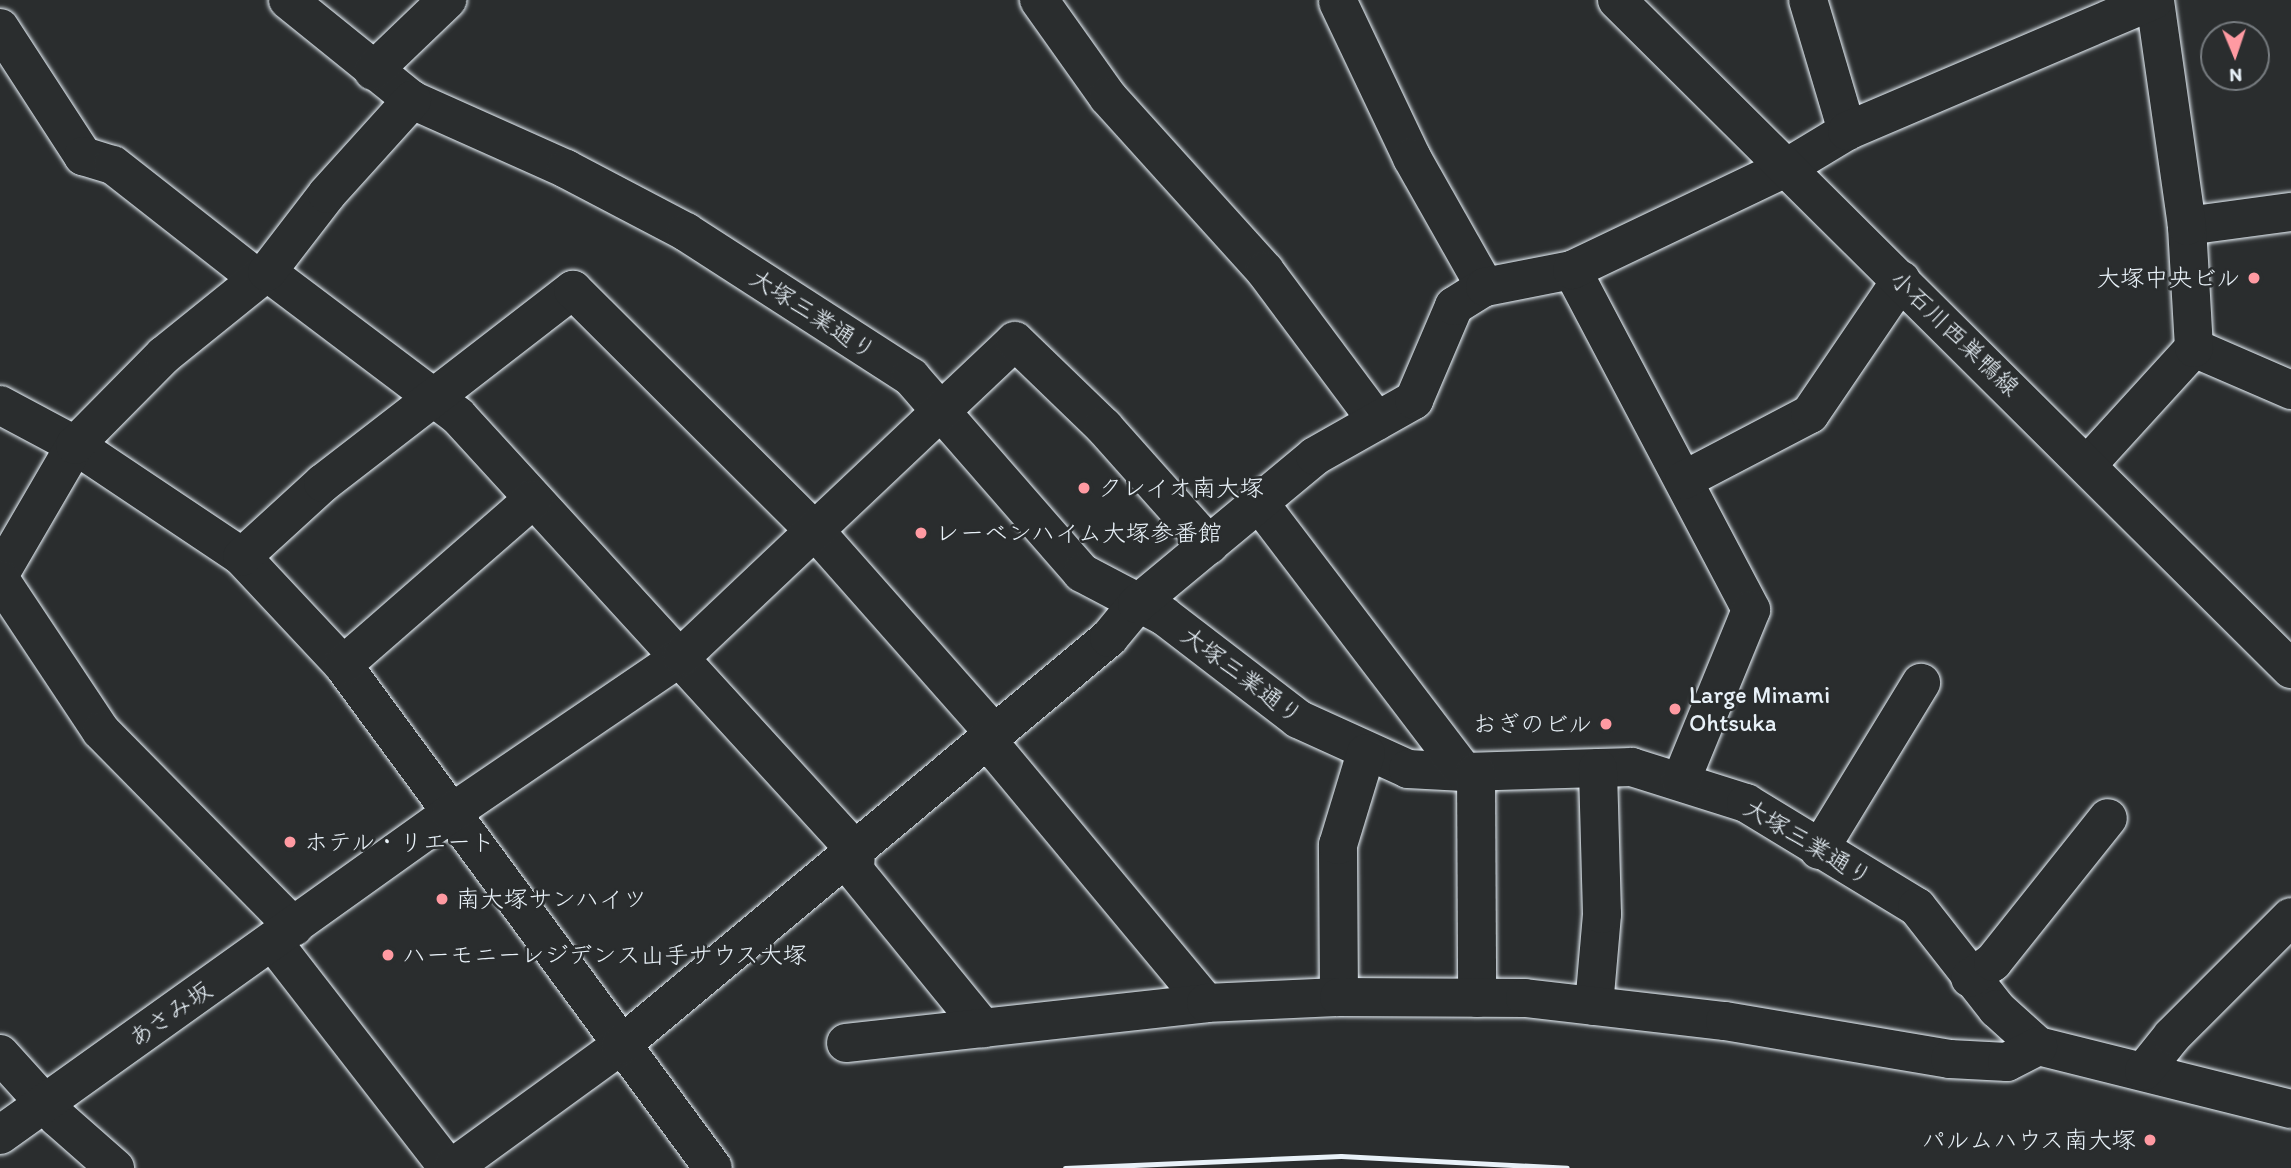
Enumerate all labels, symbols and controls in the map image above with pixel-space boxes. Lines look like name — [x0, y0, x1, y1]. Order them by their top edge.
north arrow — [2200, 21, 2270, 91]
text: N — [2229, 64, 2242, 87]
street label: 大塚三業通り — [745, 263, 881, 365]
street label: 小石川西巣鴨線 — [1885, 264, 2025, 402]
place label: 大塚中央ビル — [2096, 264, 2240, 292]
marker: 大塚中央ビル — [2246, 270, 2262, 286]
place label: クレイオ南大塚 — [1098, 474, 1266, 502]
marker: クレイオ南大塚 — [1076, 480, 1092, 496]
place label: レーベンハイム大塚参番館 — [935, 519, 1224, 547]
marker: レーベンハイム大塚参番館 — [913, 525, 929, 541]
street label: 大塚三業通り — [1176, 620, 1308, 730]
place label: Large Minami Ohtsuka — [1689, 681, 1828, 737]
marker: Large Minami Ohtsuka — [1667, 701, 1683, 717]
place label: おぎのビル — [1472, 710, 1592, 738]
marker: おぎのビル — [1598, 716, 1614, 732]
street label: 大塚三業通り — [1739, 793, 1877, 891]
place label: ホテル・リエート — [304, 828, 496, 856]
marker: ホテル・リエート — [282, 834, 298, 850]
place label: 南大塚サンハイツ — [456, 885, 648, 913]
marker: 南大塚サンハイツ — [434, 891, 450, 907]
place label: ハーモニーレジデンス山手サウス大塚 — [402, 941, 810, 969]
marker: ハーモニーレジデンス山手サウス大塚 — [380, 947, 396, 963]
street label: あさみ坂 — [122, 975, 218, 1053]
place label: パルムハウス南大塚 — [1920, 1126, 2136, 1154]
marker: パルムハウス南大塚 — [2142, 1132, 2158, 1148]

